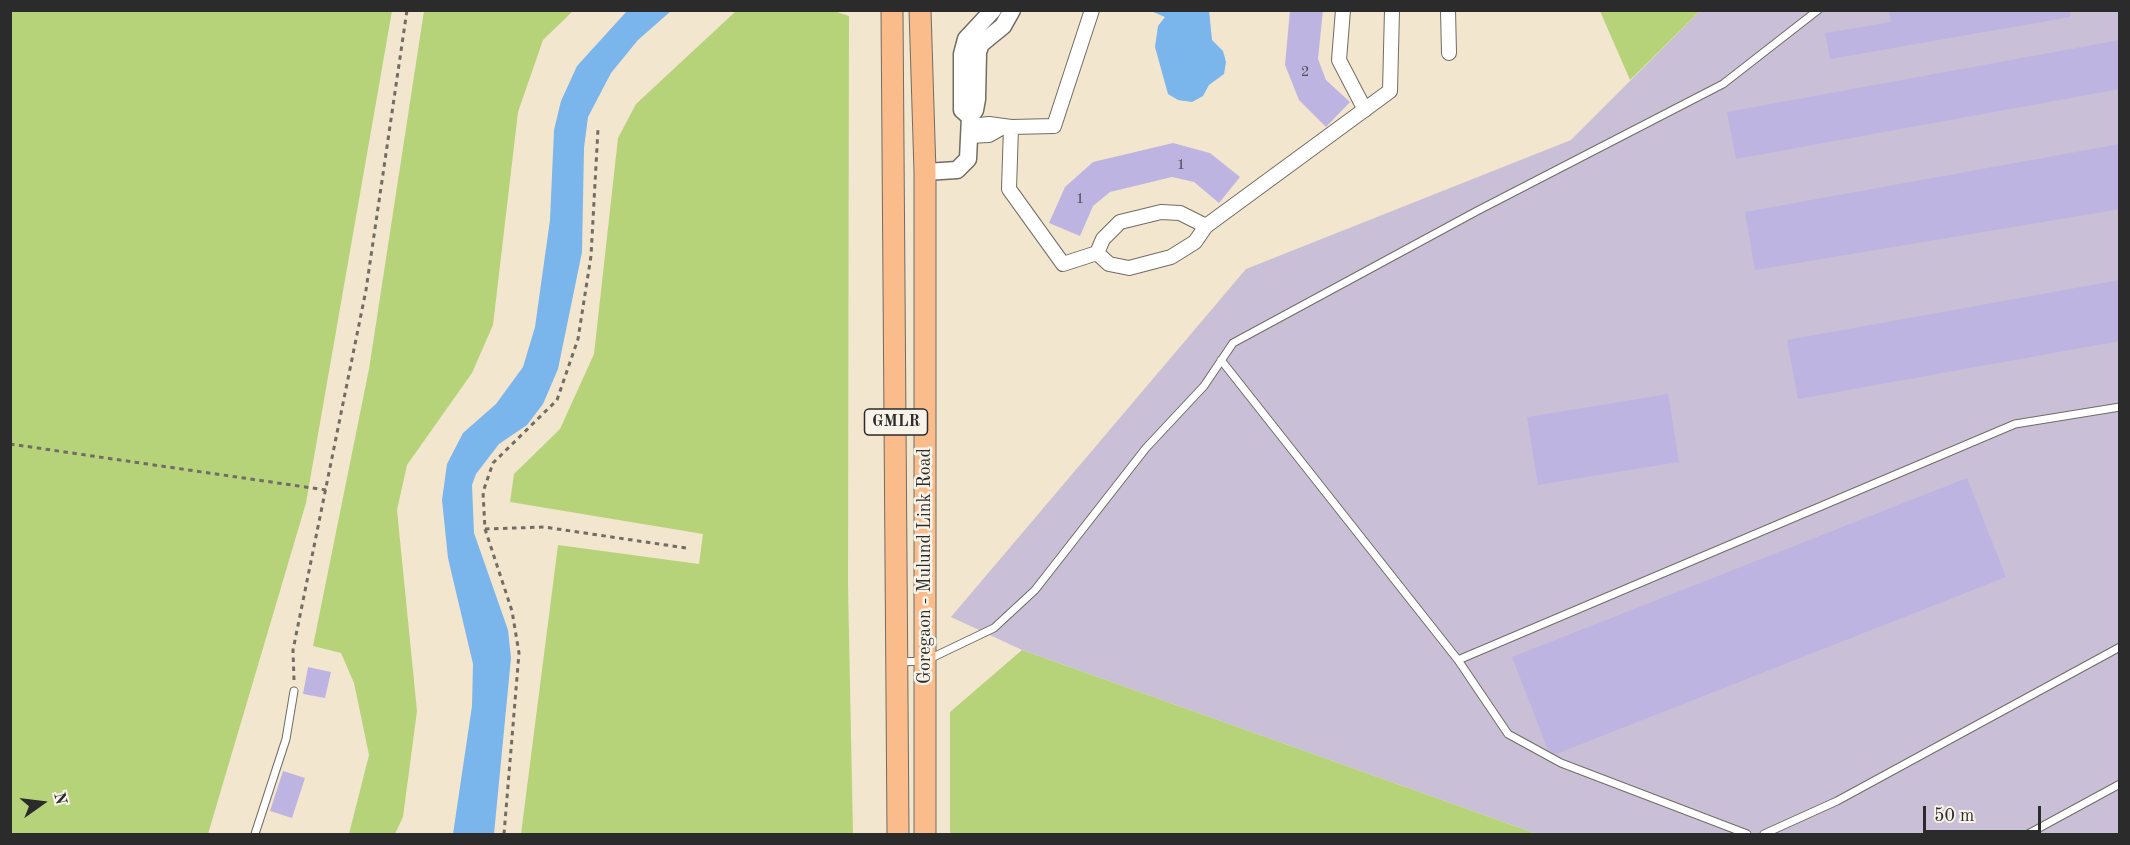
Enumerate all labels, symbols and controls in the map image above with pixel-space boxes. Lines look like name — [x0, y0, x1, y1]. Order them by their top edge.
house number: 2 — [1301, 63, 1309, 81]
house number: 1 — [1177, 156, 1185, 174]
house number: 1 — [1076, 190, 1084, 208]
road number: GMLR — [864, 409, 928, 435]
street label: Goregaon - Mulund Link Road — [914, 448, 936, 684]
north arrow — [12, 773, 72, 833]
text: N — [50, 791, 69, 807]
scale bar — [1926, 794, 2044, 832]
text: 50 m — [1934, 807, 1974, 825]

